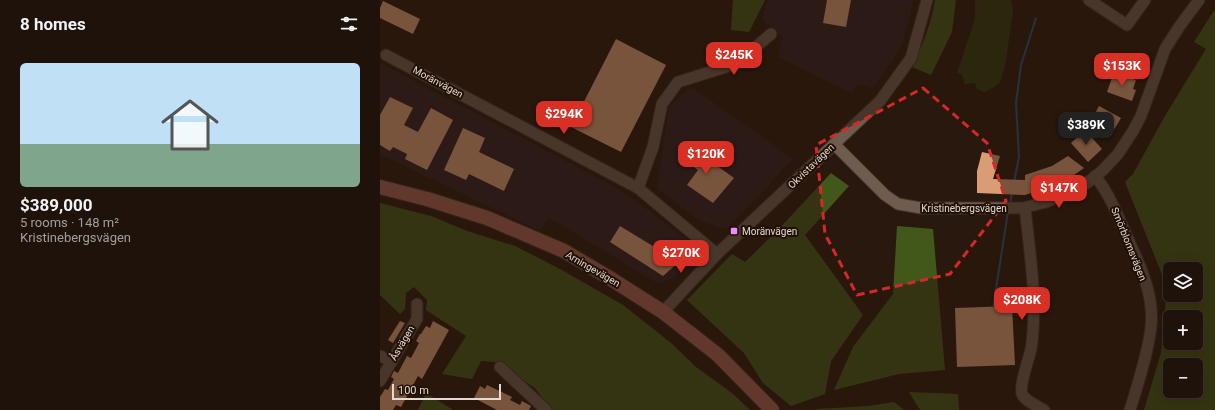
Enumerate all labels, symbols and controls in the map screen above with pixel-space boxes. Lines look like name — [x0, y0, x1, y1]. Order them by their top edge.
icon: filters — [338, 13, 360, 35]
text: 8 homes — [20, 14, 86, 34]
pin: $245K — [706, 42, 762, 76]
text: $245K — [715, 47, 753, 62]
pin: $153K — [1094, 53, 1150, 87]
text: $153K — [1103, 58, 1141, 73]
street label: Moränvägen — [411, 64, 465, 100]
icon: home — [154, 89, 226, 161]
pin: $294K — [536, 101, 592, 135]
text: $294K — [545, 106, 583, 121]
pin: $389K — [1058, 112, 1114, 146]
text: $389K — [1067, 117, 1105, 132]
pin: $120K — [678, 141, 734, 175]
street label: Okvistavägen — [786, 141, 836, 191]
text: $120K — [687, 146, 725, 161]
pin: $147K — [1031, 175, 1087, 209]
text: $147K — [1040, 180, 1078, 195]
text: $389,000 — [20, 195, 92, 215]
street label: Kristinebergsvägen — [921, 203, 1007, 214]
street label: Smörblomsvägen — [1109, 206, 1149, 282]
text: 5 rooms · 148 m² — [20, 215, 119, 230]
marker: Moränvägen — [729, 226, 739, 236]
place label: Moränvägen — [742, 226, 797, 237]
text: Kristinebergsvägen — [20, 230, 131, 245]
pin: $270K — [653, 240, 709, 274]
text: $270K — [662, 245, 700, 260]
street label: Arningevägen — [564, 249, 622, 289]
map controls — [1163, 262, 1203, 398]
button: layers — [1163, 262, 1203, 302]
pin: $208K — [994, 287, 1050, 321]
text: $208K — [1003, 292, 1041, 307]
button: + — [1163, 310, 1203, 350]
street label: Åsvägen — [386, 323, 417, 362]
button: − — [1163, 358, 1203, 398]
scale bar — [392, 382, 501, 401]
text: 100 m — [398, 384, 429, 397]

